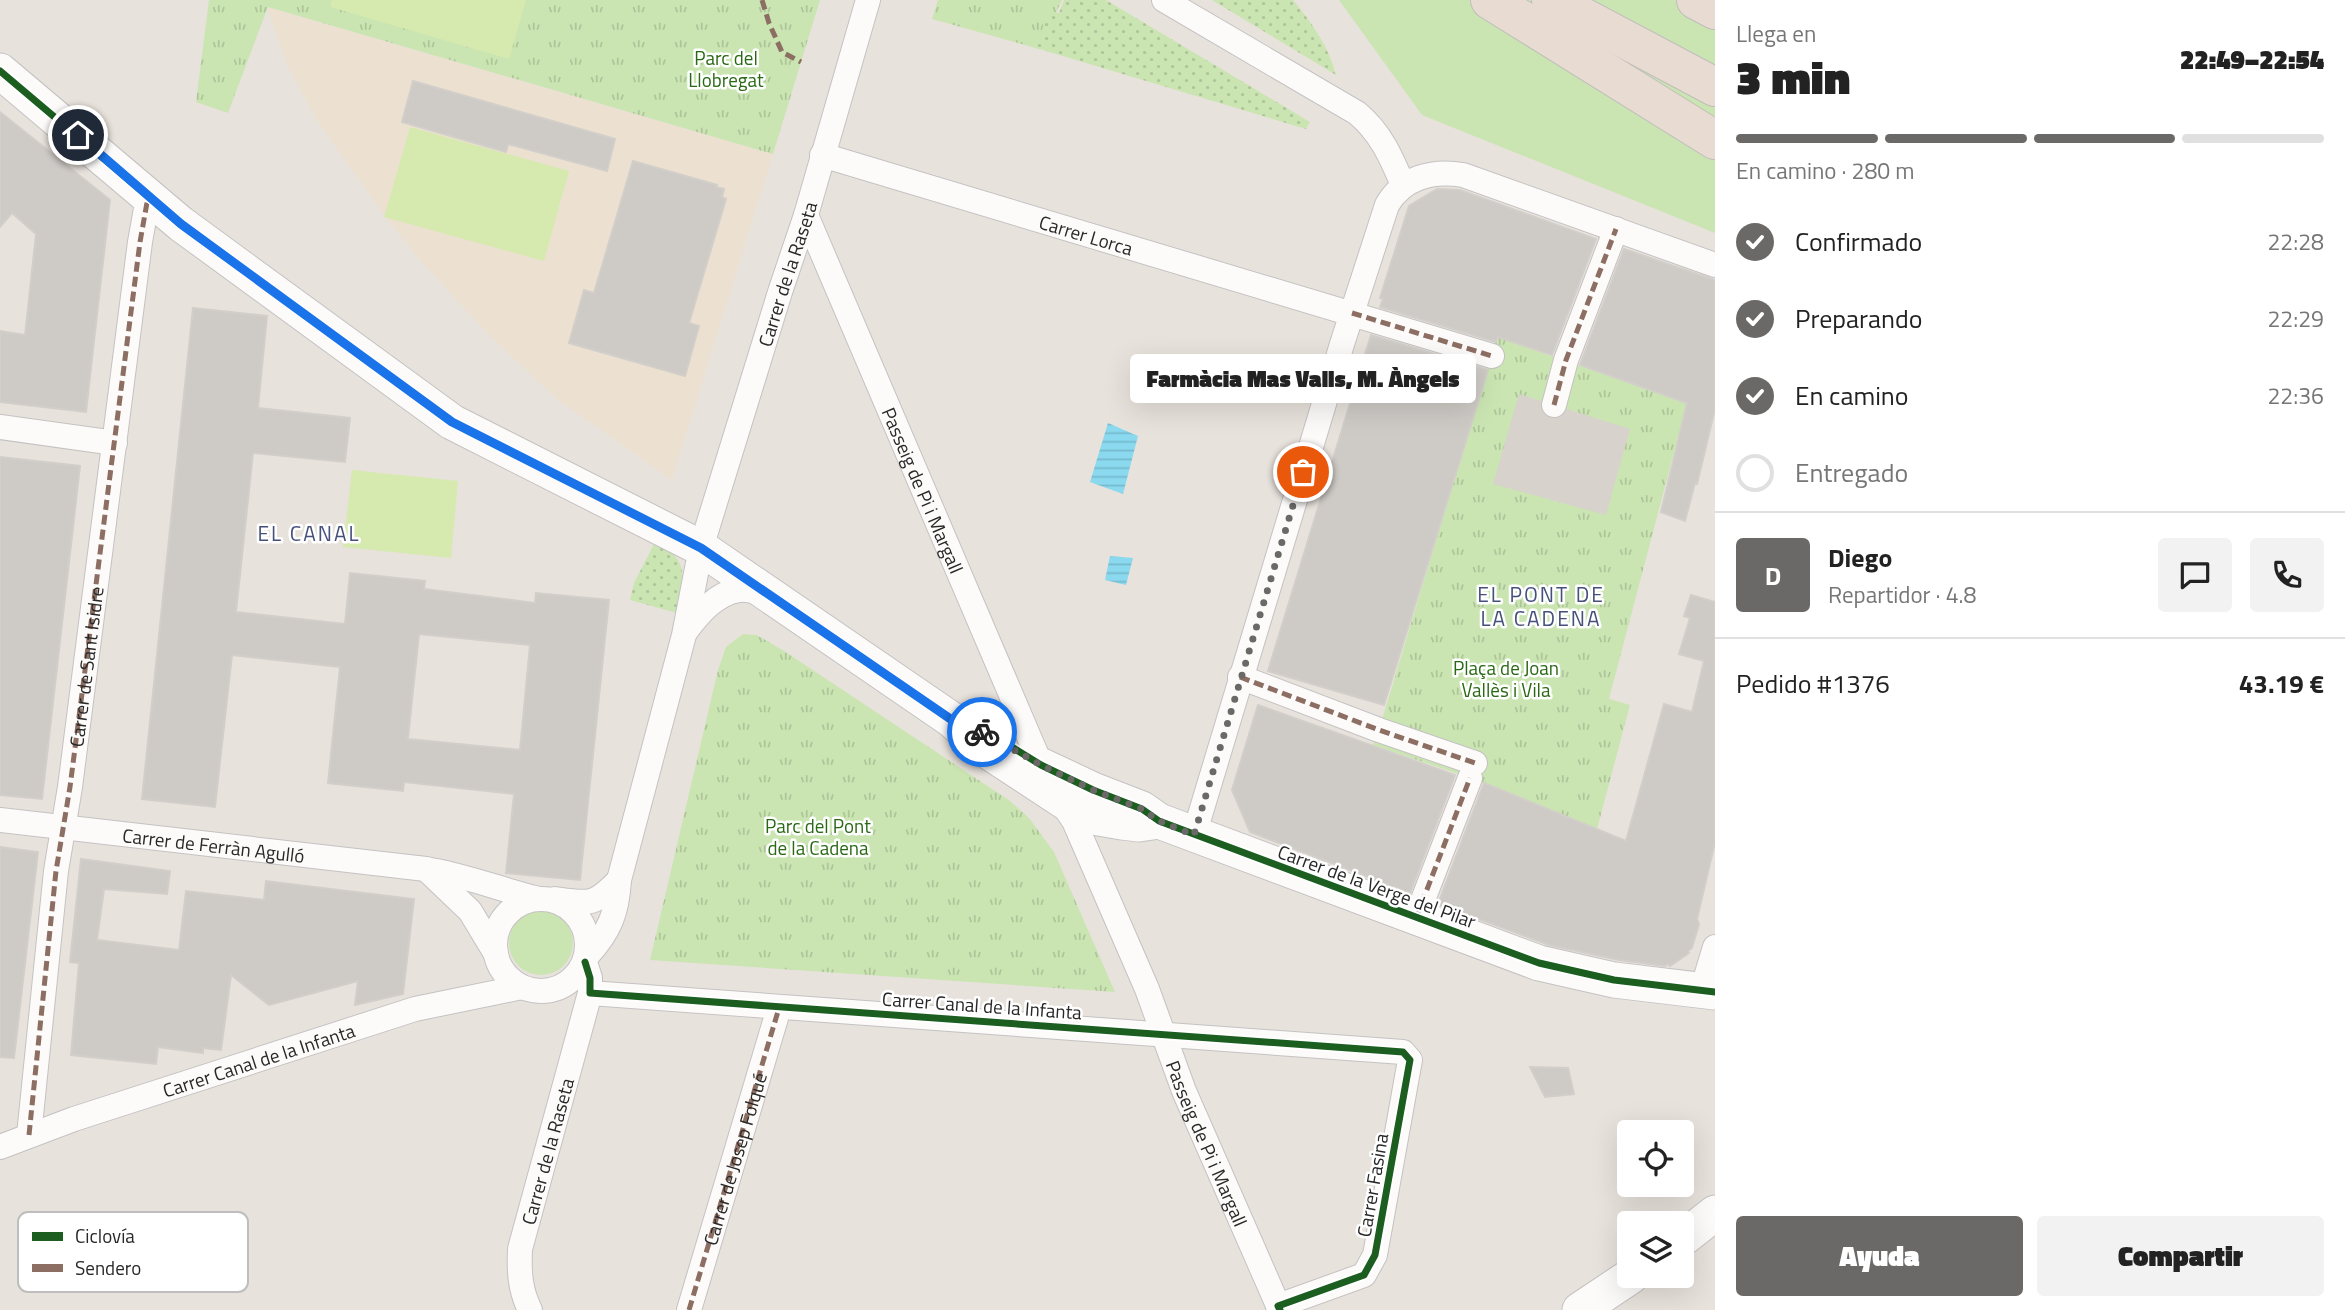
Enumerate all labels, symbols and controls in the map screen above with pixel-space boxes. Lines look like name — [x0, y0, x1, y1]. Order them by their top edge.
text: Llega en — [1736, 16, 1816, 51]
text: 22:49–22:54 — [2180, 40, 2324, 79]
text: 3 min — [1736, 42, 1850, 112]
park label: Parc del Llobregat — [688, 43, 764, 94]
pin — [48, 105, 108, 165]
icon: home — [59, 116, 97, 154]
text: En camino · 280 m — [1736, 153, 1914, 188]
street label: Carrer de la Raseta — [750, 197, 824, 350]
street label: Carrer Lorca — [1036, 207, 1137, 262]
text: Confirmado — [1795, 222, 1922, 261]
icon: check — [1736, 223, 1774, 261]
text: 22:28 — [2267, 224, 2324, 259]
text: Preparando — [1795, 299, 1922, 338]
icon: check — [1736, 300, 1774, 338]
text: 22:29 — [2267, 301, 2324, 336]
callout: Farmàcia Mas Valls, M. Àngels — [1130, 353, 1476, 402]
text: Farmàcia Mas Valls, M. Àngels — [1146, 361, 1460, 396]
text: En camino — [1795, 376, 1909, 415]
icon: check — [1736, 377, 1774, 415]
text: 22:36 — [2267, 378, 2324, 413]
street label: Passeig de Pi i Margall — [875, 402, 972, 578]
pin — [1273, 442, 1333, 502]
icon: bag — [1284, 453, 1322, 491]
text: Entregado — [1795, 453, 1908, 492]
district label: EL CANAL — [257, 517, 361, 549]
text: Diego — [1828, 538, 1892, 577]
button: chat — [2158, 538, 2232, 612]
button: phone — [2250, 538, 2324, 612]
text: D — [1765, 556, 1781, 595]
text: Repartidor · 4.8 — [1828, 577, 1976, 612]
district label: EL PONT DE LA CADENA — [1477, 578, 1605, 634]
street label: Carrer de Sant Isidre — [61, 584, 110, 749]
park label: Plaça de Joan Vallès i Vila — [1453, 653, 1559, 704]
text: Pedido #1376 — [1736, 664, 1890, 703]
text: 43.19 € — [2239, 664, 2324, 703]
courier — [947, 697, 1017, 767]
icon: bike — [963, 713, 1001, 751]
park label: Parc del Pont de la Cadena — [765, 811, 871, 862]
street label: Carrer de Ferràn Agulló — [121, 820, 306, 869]
street label: Carrer de la Verge del Pilar — [1274, 837, 1481, 936]
street label: Carrer Canal de la Infanta — [881, 984, 1083, 1026]
street label: Carrer Canal de la Infanta — [159, 1015, 359, 1104]
street label: Passeig de Pi i Margall — [1159, 1056, 1256, 1231]
street label: Carrer de Josep Folqué — [695, 1069, 774, 1248]
street label: Carrer de la Raseta — [513, 1074, 581, 1228]
map controls — [1617, 1120, 1694, 1288]
button: locate — [1617, 1120, 1694, 1197]
street label: Carrer Fasina — [1349, 1130, 1395, 1239]
button: layers — [1617, 1211, 1694, 1288]
legend — [18, 1212, 248, 1292]
button: Ayuda — [1736, 1216, 2023, 1296]
button: Compartir — [2037, 1216, 2324, 1296]
text: Ciclovía — [75, 1221, 135, 1250]
text: Sendero — [75, 1253, 141, 1282]

